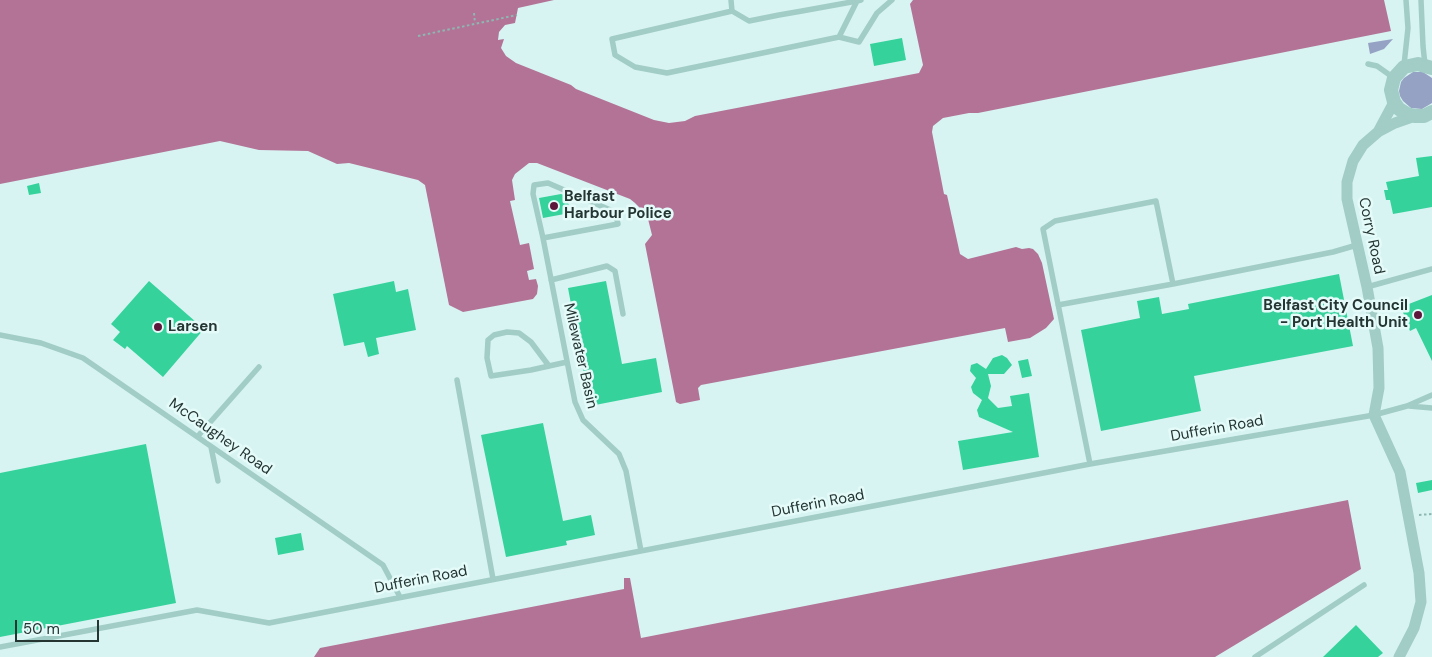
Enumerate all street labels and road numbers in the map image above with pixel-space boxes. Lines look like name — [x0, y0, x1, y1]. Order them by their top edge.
street label: Corry Road — [1354, 196, 1388, 276]
street label: Milewater Basin — [559, 302, 601, 410]
street label: McCaughey Road — [165, 395, 275, 479]
street label: Dufferin Road — [1169, 412, 1265, 446]
street label: Dufferin Road — [770, 486, 866, 522]
street label: Dufferin Road — [373, 562, 469, 598]

